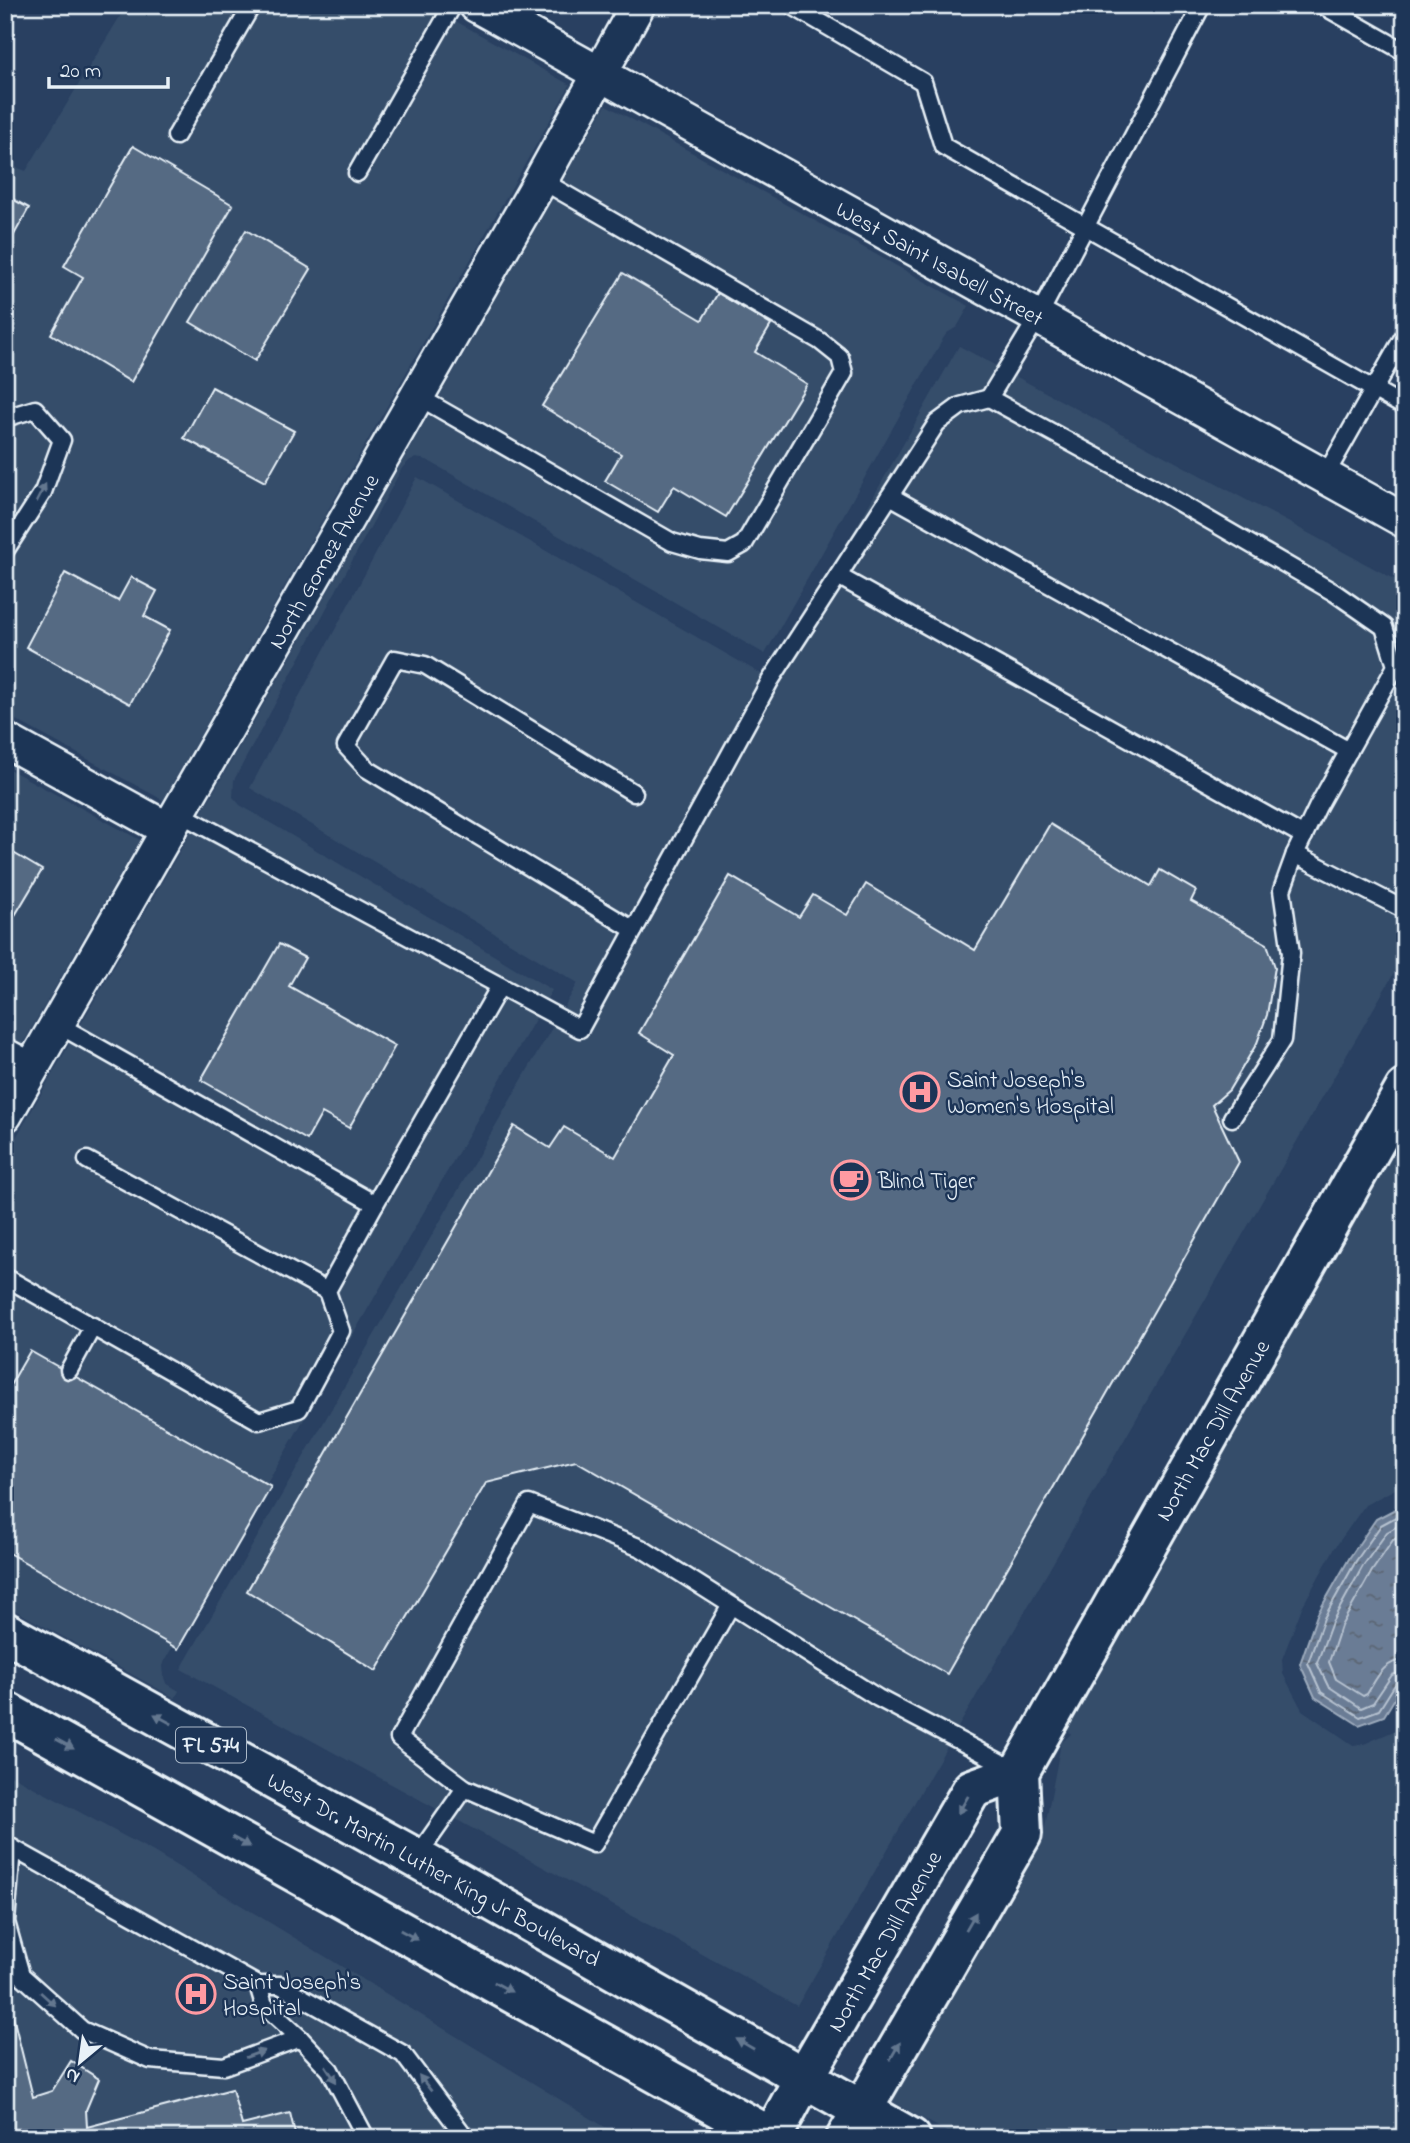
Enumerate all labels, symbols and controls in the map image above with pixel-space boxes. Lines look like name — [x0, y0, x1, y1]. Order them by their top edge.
scale bar — [49, 46, 168, 90]
text: 20 m — [60, 57, 101, 87]
street label: West Saint Isabell Street — [829, 194, 1049, 336]
street label: North Gomez Avenue — [261, 468, 389, 656]
one-way arrow — [35, 483, 47, 503]
place label: Saint Joseph's Women's Hospital — [947, 1065, 1114, 1124]
hospital icon: Saint Joseph's Women's Hospital — [899, 1071, 941, 1113]
cafe icon: Blind Tiger — [830, 1159, 872, 1201]
place label: Blind Tiger — [877, 1166, 976, 1200]
street label: North Mac Dill Avenue — [1149, 1334, 1280, 1528]
one-way arrow — [153, 1713, 173, 1725]
road number: FL 574 — [176, 1728, 246, 1762]
one-way arrow — [55, 1738, 75, 1750]
street label: West Dr. Martin Luther King Jr Boulevard — [260, 1765, 606, 1978]
one-way arrow — [957, 1795, 969, 1815]
one-way arrow — [231, 1836, 251, 1848]
street label: North Mac Dill Avenue — [821, 1845, 952, 2039]
one-way arrow — [965, 1911, 977, 1930]
one-way arrow — [399, 1929, 419, 1941]
place label: Saint Joseph's Hospital — [223, 1967, 361, 2026]
hospital icon: Saint Joseph's Hospital — [175, 1973, 217, 2015]
one-way arrow — [493, 1981, 512, 1993]
one-way arrow — [39, 1991, 56, 2007]
north arrow — [46, 2028, 116, 2098]
one-way arrow — [735, 2038, 755, 2050]
one-way arrow — [889, 2041, 901, 2060]
one-way arrow — [245, 2048, 266, 2059]
text: N — [61, 2060, 85, 2090]
one-way arrow — [324, 2065, 338, 2083]
one-way arrow — [419, 2074, 433, 2092]

